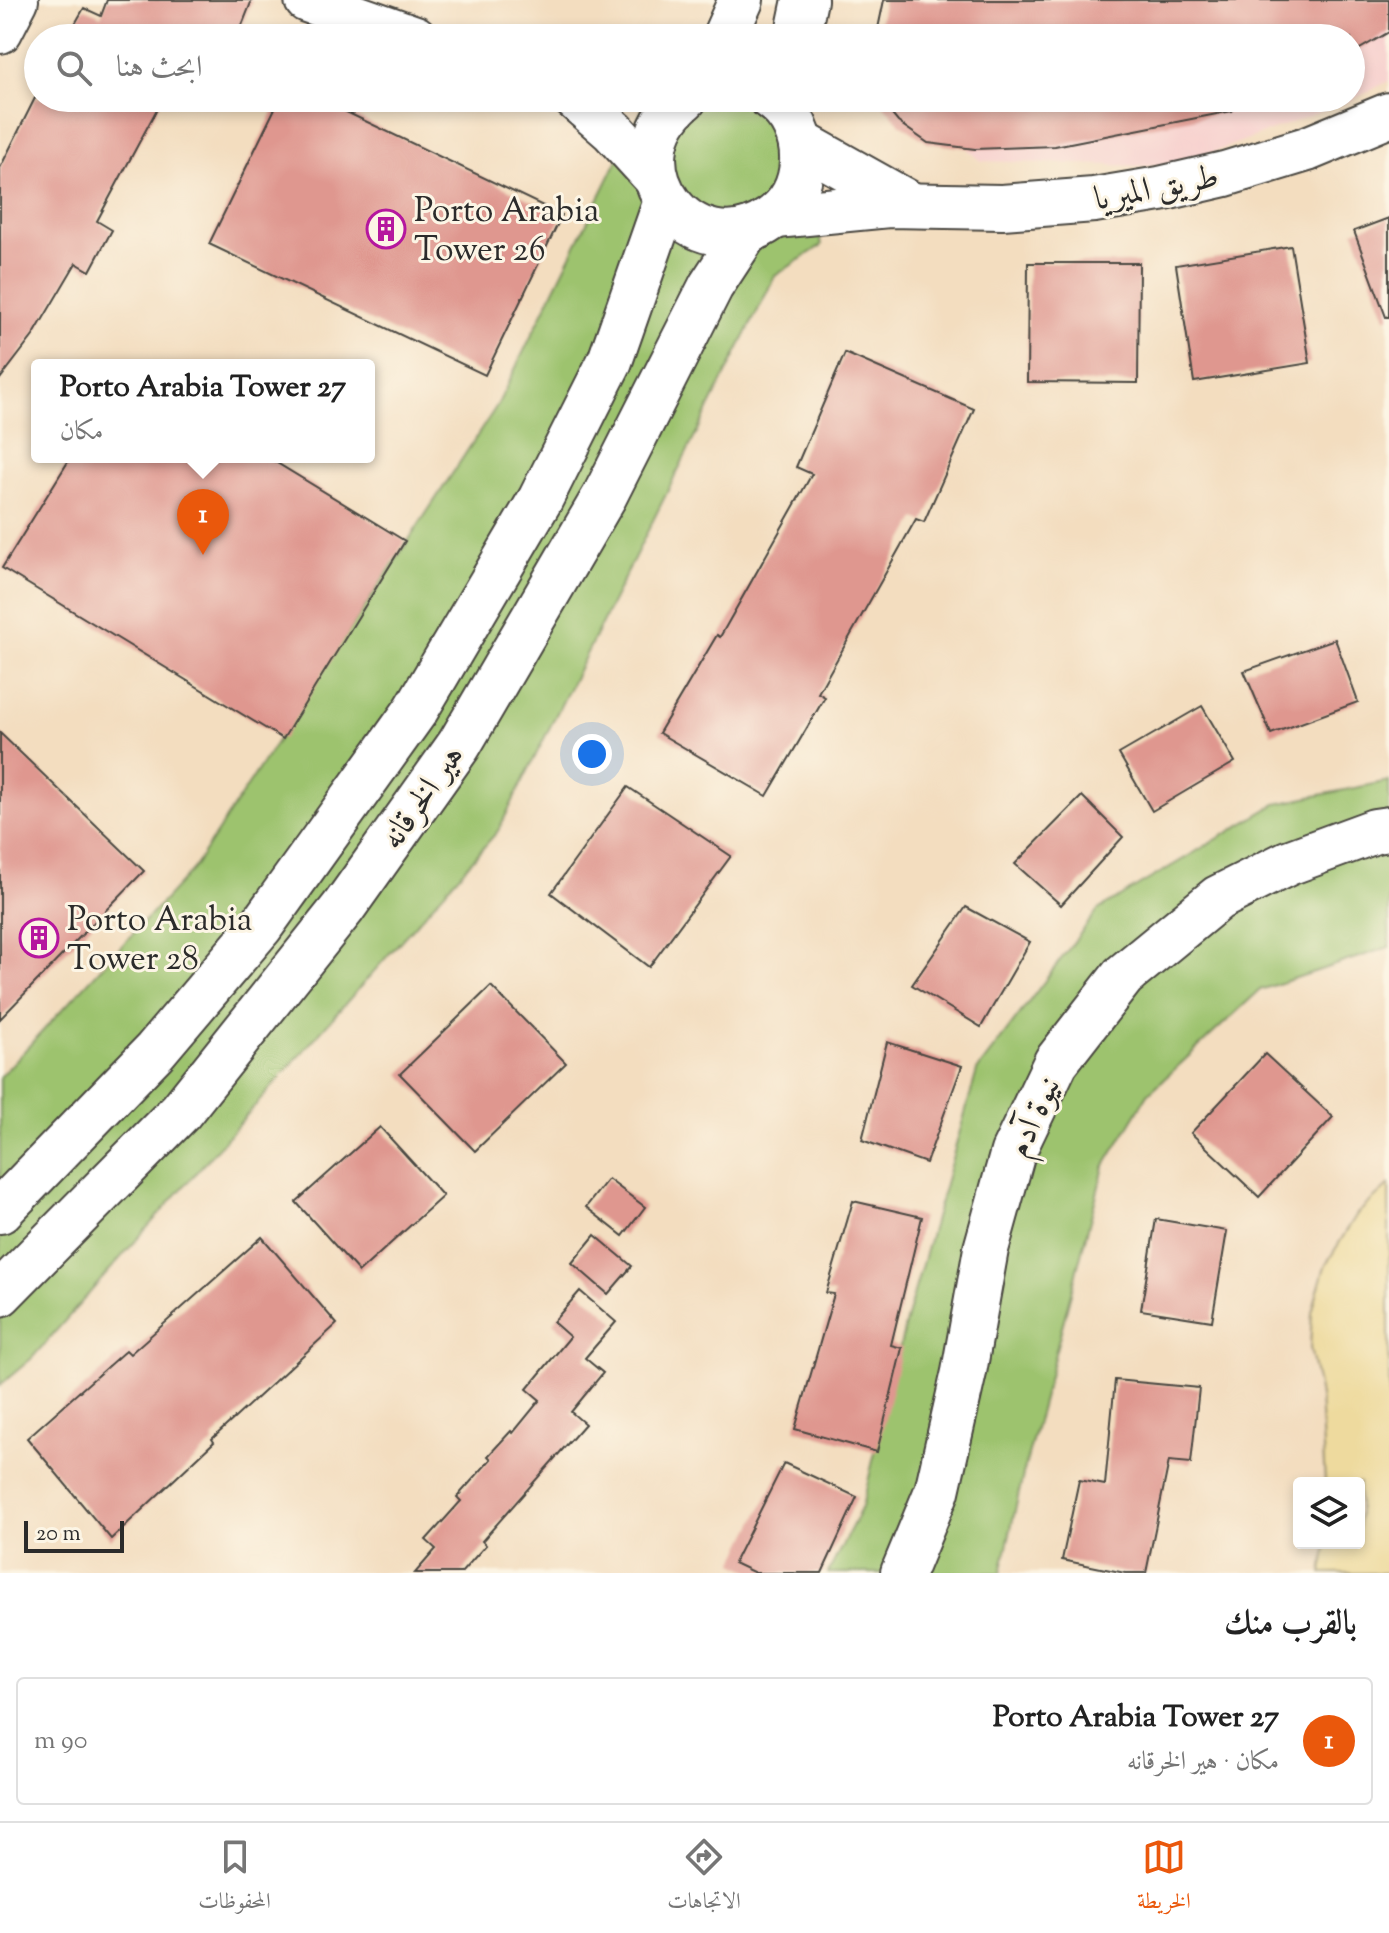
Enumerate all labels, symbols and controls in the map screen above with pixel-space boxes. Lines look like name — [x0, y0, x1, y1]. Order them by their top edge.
search box — [24, 24, 1365, 112]
icon: search — [52, 46, 96, 90]
text: ابحث هنا — [116, 47, 202, 90]
street label: طريق الميريا — [1090, 153, 1223, 226]
place label: Porto Arabia Tower 26 — [414, 188, 599, 276]
building icon: Porto Arabia Tower 26 — [365, 208, 407, 250]
popup — [31, 359, 375, 463]
text: Porto Arabia Tower 27 — [60, 367, 346, 410]
text: مكان — [60, 414, 103, 451]
pin: 1 — [177, 489, 229, 555]
your location — [572, 734, 612, 774]
street label: هير الخرقانه — [370, 735, 478, 861]
place label: Porto Arabia Tower 28 — [67, 897, 252, 985]
building icon: Porto Arabia Tower 28 — [18, 917, 60, 959]
street label: نيوة آدم — [996, 1069, 1077, 1167]
map controls — [1293, 1477, 1365, 1549]
button: layers — [1293, 1477, 1365, 1549]
scale bar — [24, 1517, 124, 1553]
text: 20 m — [36, 1519, 81, 1551]
text: بالقرب منك — [1224, 1600, 1357, 1649]
text: Porto Arabia Tower 27 — [993, 1697, 1279, 1740]
text: 90 m — [34, 1723, 87, 1760]
text: 1 — [1325, 1723, 1333, 1760]
text: مكان · هير الخرقانه — [1127, 1744, 1279, 1781]
tab: المحفوظات — [198, 1835, 271, 1922]
tab: الاتجاهات — [667, 1835, 741, 1922]
tab: الخريطة — [1137, 1835, 1191, 1922]

